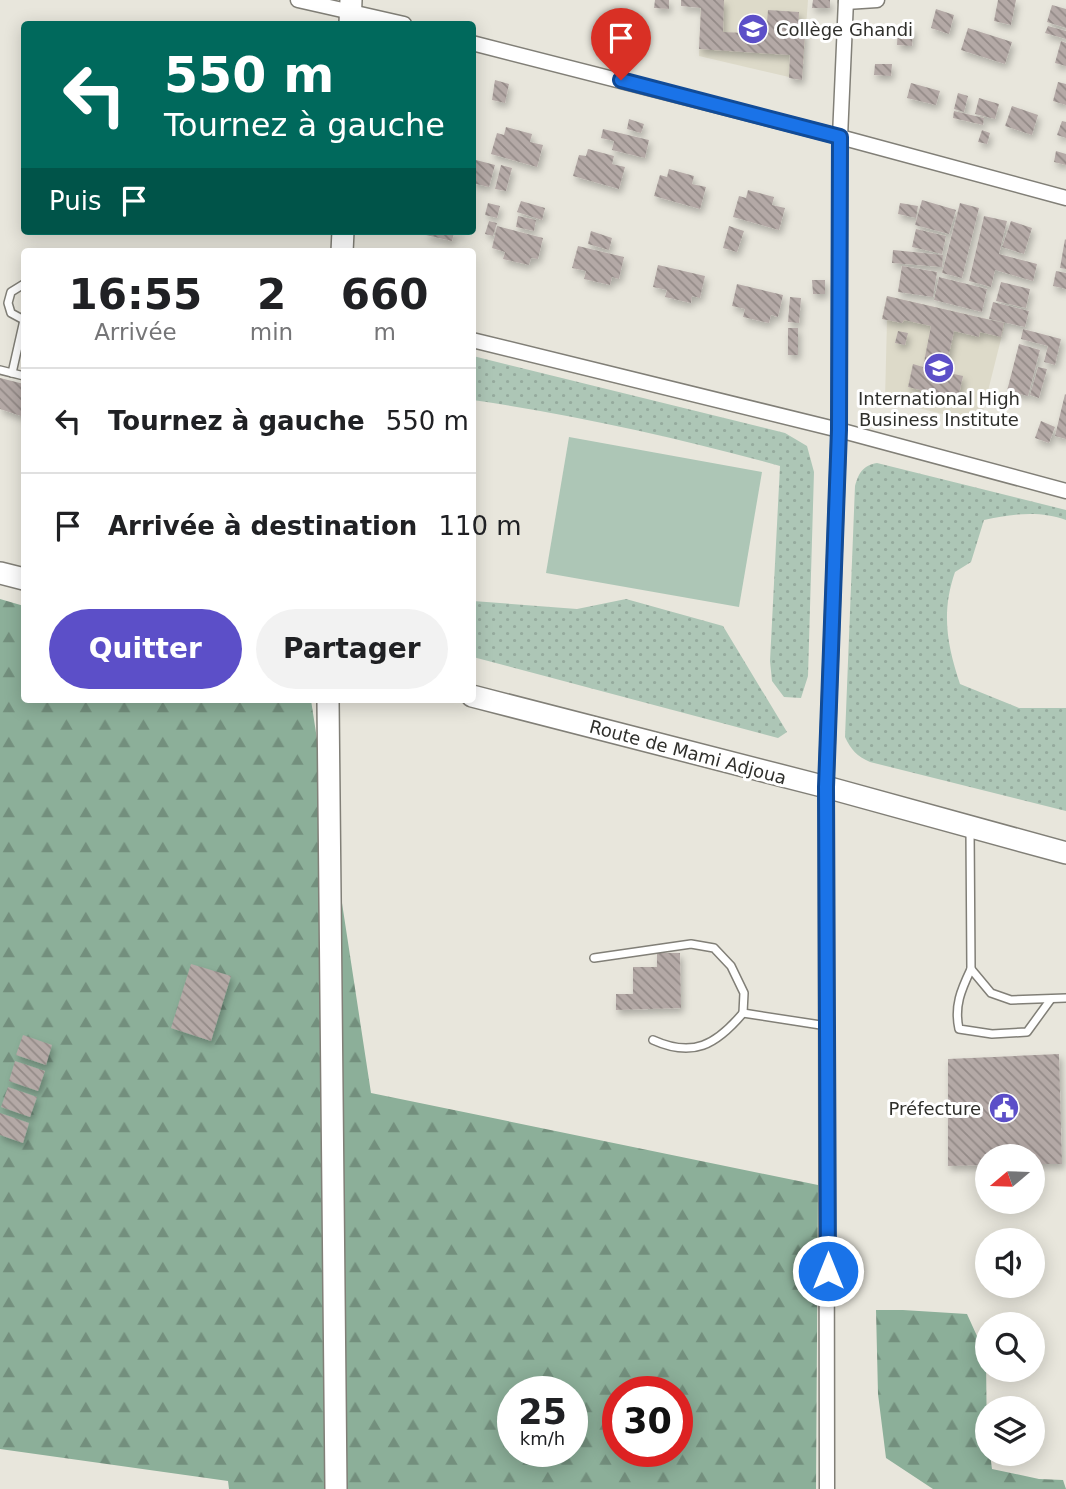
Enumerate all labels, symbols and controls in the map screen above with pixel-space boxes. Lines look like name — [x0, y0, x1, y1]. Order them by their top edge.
pin — [591, 8, 651, 80]
school or university icon: Collège Ghandi — [736, 12, 770, 46]
icon: arrive — [602, 19, 640, 57]
place label: Collège Ghandi — [776, 19, 913, 40]
text: 550 m — [164, 47, 334, 104]
icon: left — [49, 49, 140, 140]
text: Tournez à gauche — [164, 106, 445, 144]
icon: arrive — [115, 182, 153, 220]
text: Puis — [49, 186, 101, 216]
text: 16:55 — [69, 270, 202, 319]
text: 2 — [257, 270, 286, 319]
text: 660 — [341, 270, 428, 319]
text: Arrivée — [94, 319, 177, 345]
text: min — [250, 319, 293, 345]
text: m — [373, 319, 396, 345]
school or university icon: International High Business Institute — [922, 351, 956, 385]
place label: International High Business Institute — [858, 388, 1020, 430]
icon: left — [49, 402, 87, 440]
text: Tournez à gauche — [108, 406, 365, 436]
text: 550 m — [386, 406, 469, 436]
icon: arrive — [49, 507, 87, 545]
text: Arrivée à destination — [108, 511, 417, 541]
text: 110 m — [438, 511, 522, 541]
button: Quitter — [49, 609, 242, 689]
button: Partager — [256, 609, 448, 689]
street label: Route de Mami Adjoua — [587, 716, 789, 788]
public building icon: Préfecture — [987, 1091, 1021, 1125]
place label: Préfecture — [889, 1098, 981, 1119]
north arrow — [975, 1144, 1045, 1214]
map controls — [975, 1144, 1045, 1466]
button: sound — [975, 1228, 1045, 1298]
position arrow — [791, 1234, 865, 1308]
button: search — [975, 1312, 1045, 1382]
speed limit sign: 30 — [602, 1376, 693, 1467]
text: 25 — [518, 1392, 567, 1432]
button: layers — [975, 1396, 1045, 1466]
text: km/h — [520, 1428, 565, 1449]

